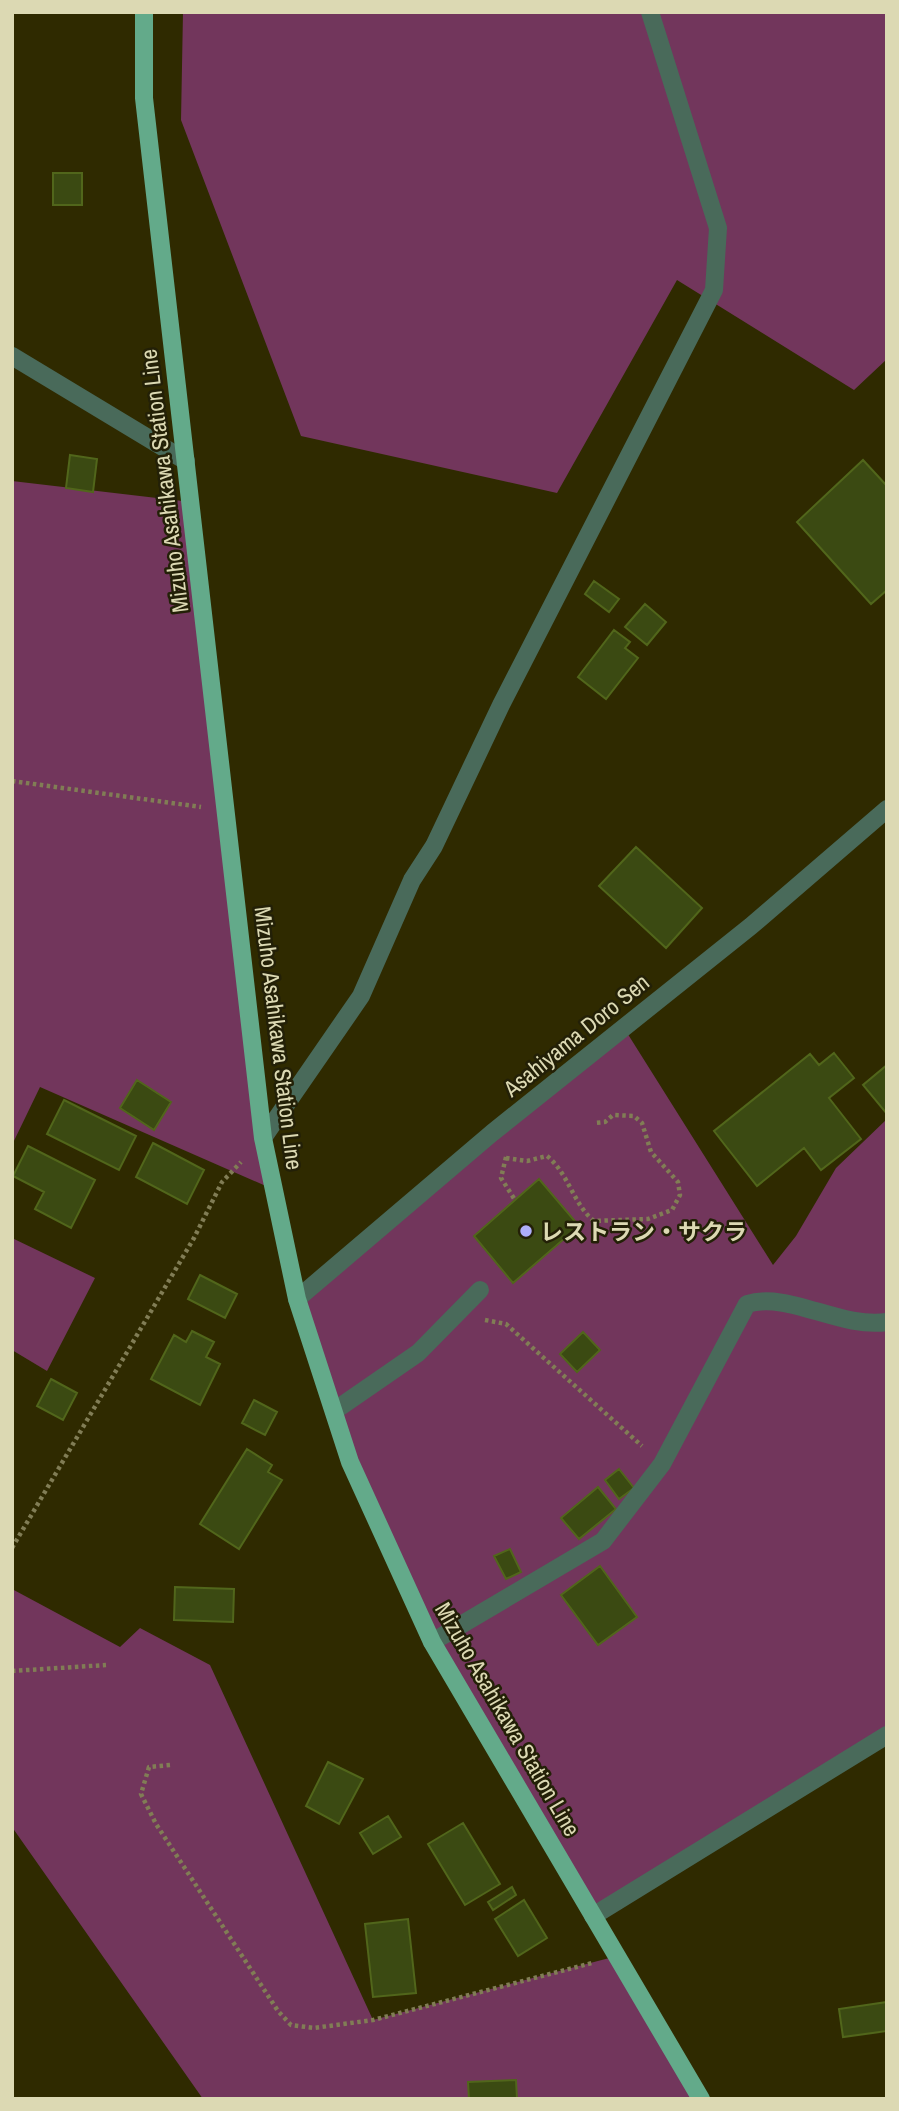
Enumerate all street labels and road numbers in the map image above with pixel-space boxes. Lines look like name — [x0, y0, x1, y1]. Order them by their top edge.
street label: Mizuho Asahikawa Station Line — [132, 347, 196, 615]
street label: Mizuho Asahikawa Station Line — [247, 904, 311, 1172]
street label: Asahiyama Doro Sen — [496, 967, 655, 1104]
street label: Mizuho Asahikawa Station Line — [428, 1596, 588, 1842]

